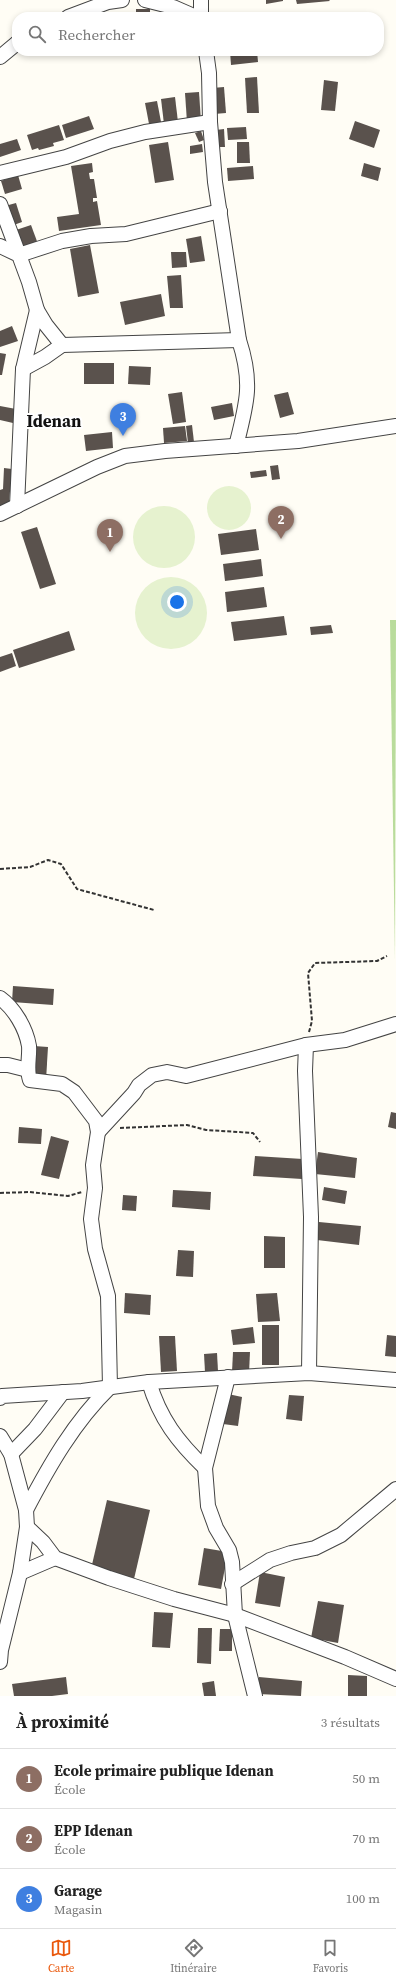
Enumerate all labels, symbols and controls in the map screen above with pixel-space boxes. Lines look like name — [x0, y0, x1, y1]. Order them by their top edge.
search box — [12, 12, 384, 56]
icon: search — [26, 23, 48, 45]
text: Rechercher — [58, 24, 135, 45]
pin: 3 — [110, 403, 136, 436]
district label: Idenan — [27, 409, 82, 433]
pin: 2 — [268, 506, 294, 539]
pin: 1 — [97, 519, 123, 552]
your location — [167, 592, 187, 612]
text: À proximité — [16, 1710, 109, 1734]
text: 3 résultats — [321, 1714, 380, 1731]
text: Ecole primaire publique Idenan — [54, 1760, 274, 1781]
text: 1 — [25, 1770, 33, 1787]
text: 50 m — [352, 1770, 380, 1787]
text: École — [54, 1781, 86, 1798]
text: EPP Idenan — [54, 1820, 133, 1841]
text: 2 — [25, 1830, 33, 1847]
text: 70 m — [352, 1830, 380, 1847]
text: École — [54, 1841, 86, 1858]
text: Garage — [54, 1880, 102, 1901]
text: 3 — [25, 1890, 33, 1907]
text: 100 m — [346, 1890, 380, 1907]
text: Magasin — [54, 1901, 102, 1918]
tab: Carte — [48, 1937, 74, 1976]
tab: Itinéraire — [170, 1937, 217, 1976]
tab: Favoris — [313, 1937, 348, 1976]

